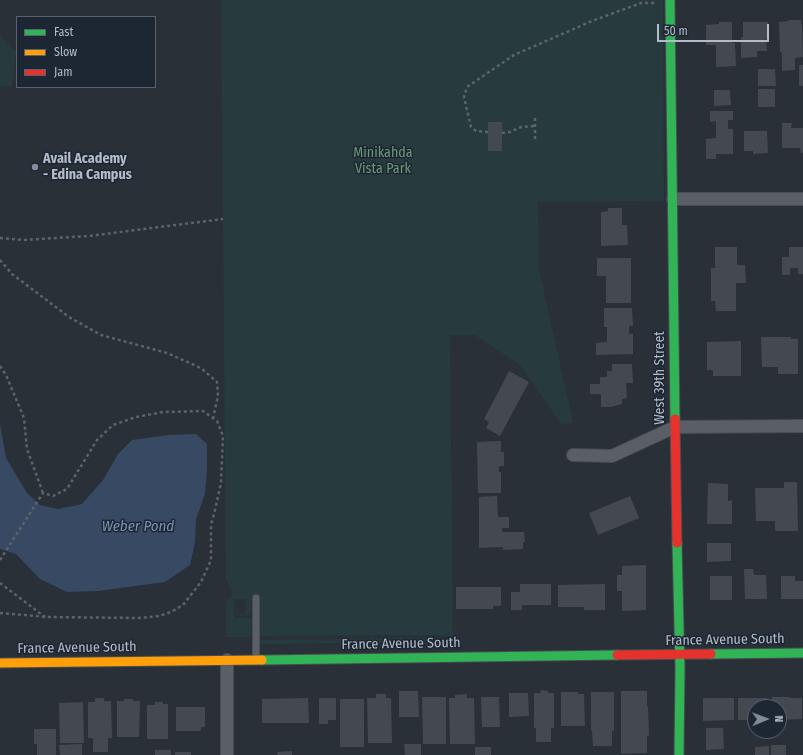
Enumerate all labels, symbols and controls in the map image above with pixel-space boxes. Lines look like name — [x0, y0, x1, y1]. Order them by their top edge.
legend — [16, 16, 156, 88]
scale bar — [659, 16, 771, 42]
text: 50 m — [664, 24, 688, 38]
text: Fast — [54, 25, 73, 39]
text: Slow — [54, 45, 77, 59]
text: Jam — [54, 65, 72, 79]
park label: Minikahda Vista Park — [353, 145, 413, 178]
place label: Avail Academy - Edina Campus — [43, 151, 132, 184]
marker: Avail Academy - Edina Campus — [30, 162, 40, 172]
street label: West 39th Street — [652, 331, 668, 425]
water label: Weber Pond — [102, 518, 174, 536]
street label: France Avenue South — [665, 631, 785, 649]
street label: France Avenue South — [341, 635, 461, 653]
street label: France Avenue South — [17, 639, 137, 657]
north arrow — [747, 699, 787, 739]
text: N — [772, 715, 785, 722]

